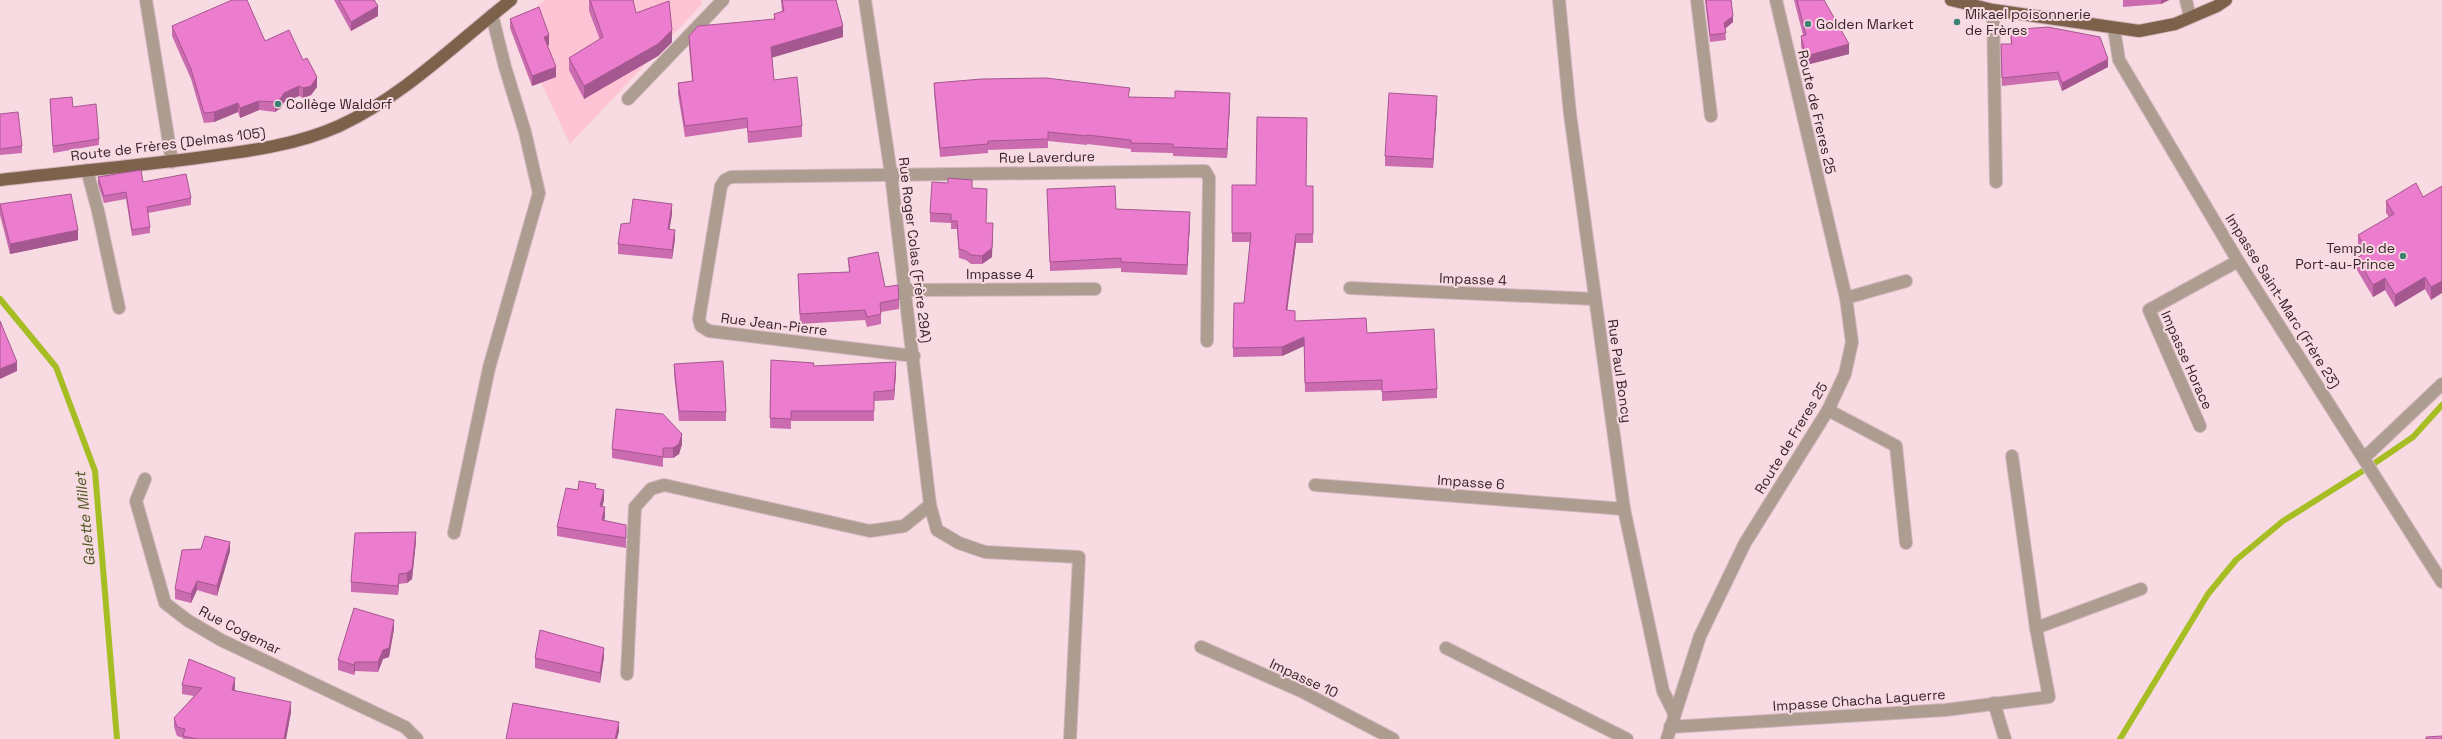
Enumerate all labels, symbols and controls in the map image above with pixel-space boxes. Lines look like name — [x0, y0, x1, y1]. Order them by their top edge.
place label: Mikael poisonnerie de Frères — [1965, 5, 2091, 39]
place label: Golden Market — [1816, 15, 1914, 33]
marker: Mikael poisonnerie de Frères — [1952, 17, 1962, 27]
marker: Golden Market — [1803, 19, 1813, 29]
street label: Route de Freres 25 — [1794, 48, 1840, 176]
place label: Collège Waldorf — [286, 95, 392, 113]
marker: Collège Waldorf — [273, 99, 283, 109]
street label: Route de Frères (Delmas 105) — [70, 123, 266, 165]
street label: Rue Laverdure — [999, 147, 1095, 167]
street label: Rue Roger Colas (Frère 29A) — [895, 156, 935, 344]
street label: Impasse Saint-Marc (Frère 23) — [2222, 210, 2344, 392]
place label: Temple de Port-au-Prince — [2295, 239, 2395, 273]
marker: Temple de Port-au-Prince — [2398, 251, 2408, 261]
street label: Impasse 4 — [966, 265, 1034, 283]
street label: Impasse 4 — [1439, 269, 1507, 289]
street label: Impasse Horace — [2157, 308, 2217, 412]
street label: Rue Jean-Pierre — [720, 309, 828, 339]
street label: Rue Paul Boncy — [1604, 318, 1636, 424]
street label: Route de Freres 25 — [1751, 379, 1831, 497]
water label: Galette Millet — [70, 469, 99, 567]
street label: Impasse 6 — [1437, 471, 1505, 493]
street label: Rue Cogemar — [196, 602, 284, 658]
street label: Impasse 10 — [1267, 654, 1341, 702]
street label: Impasse Chacha Laguerre — [1772, 685, 1946, 715]

